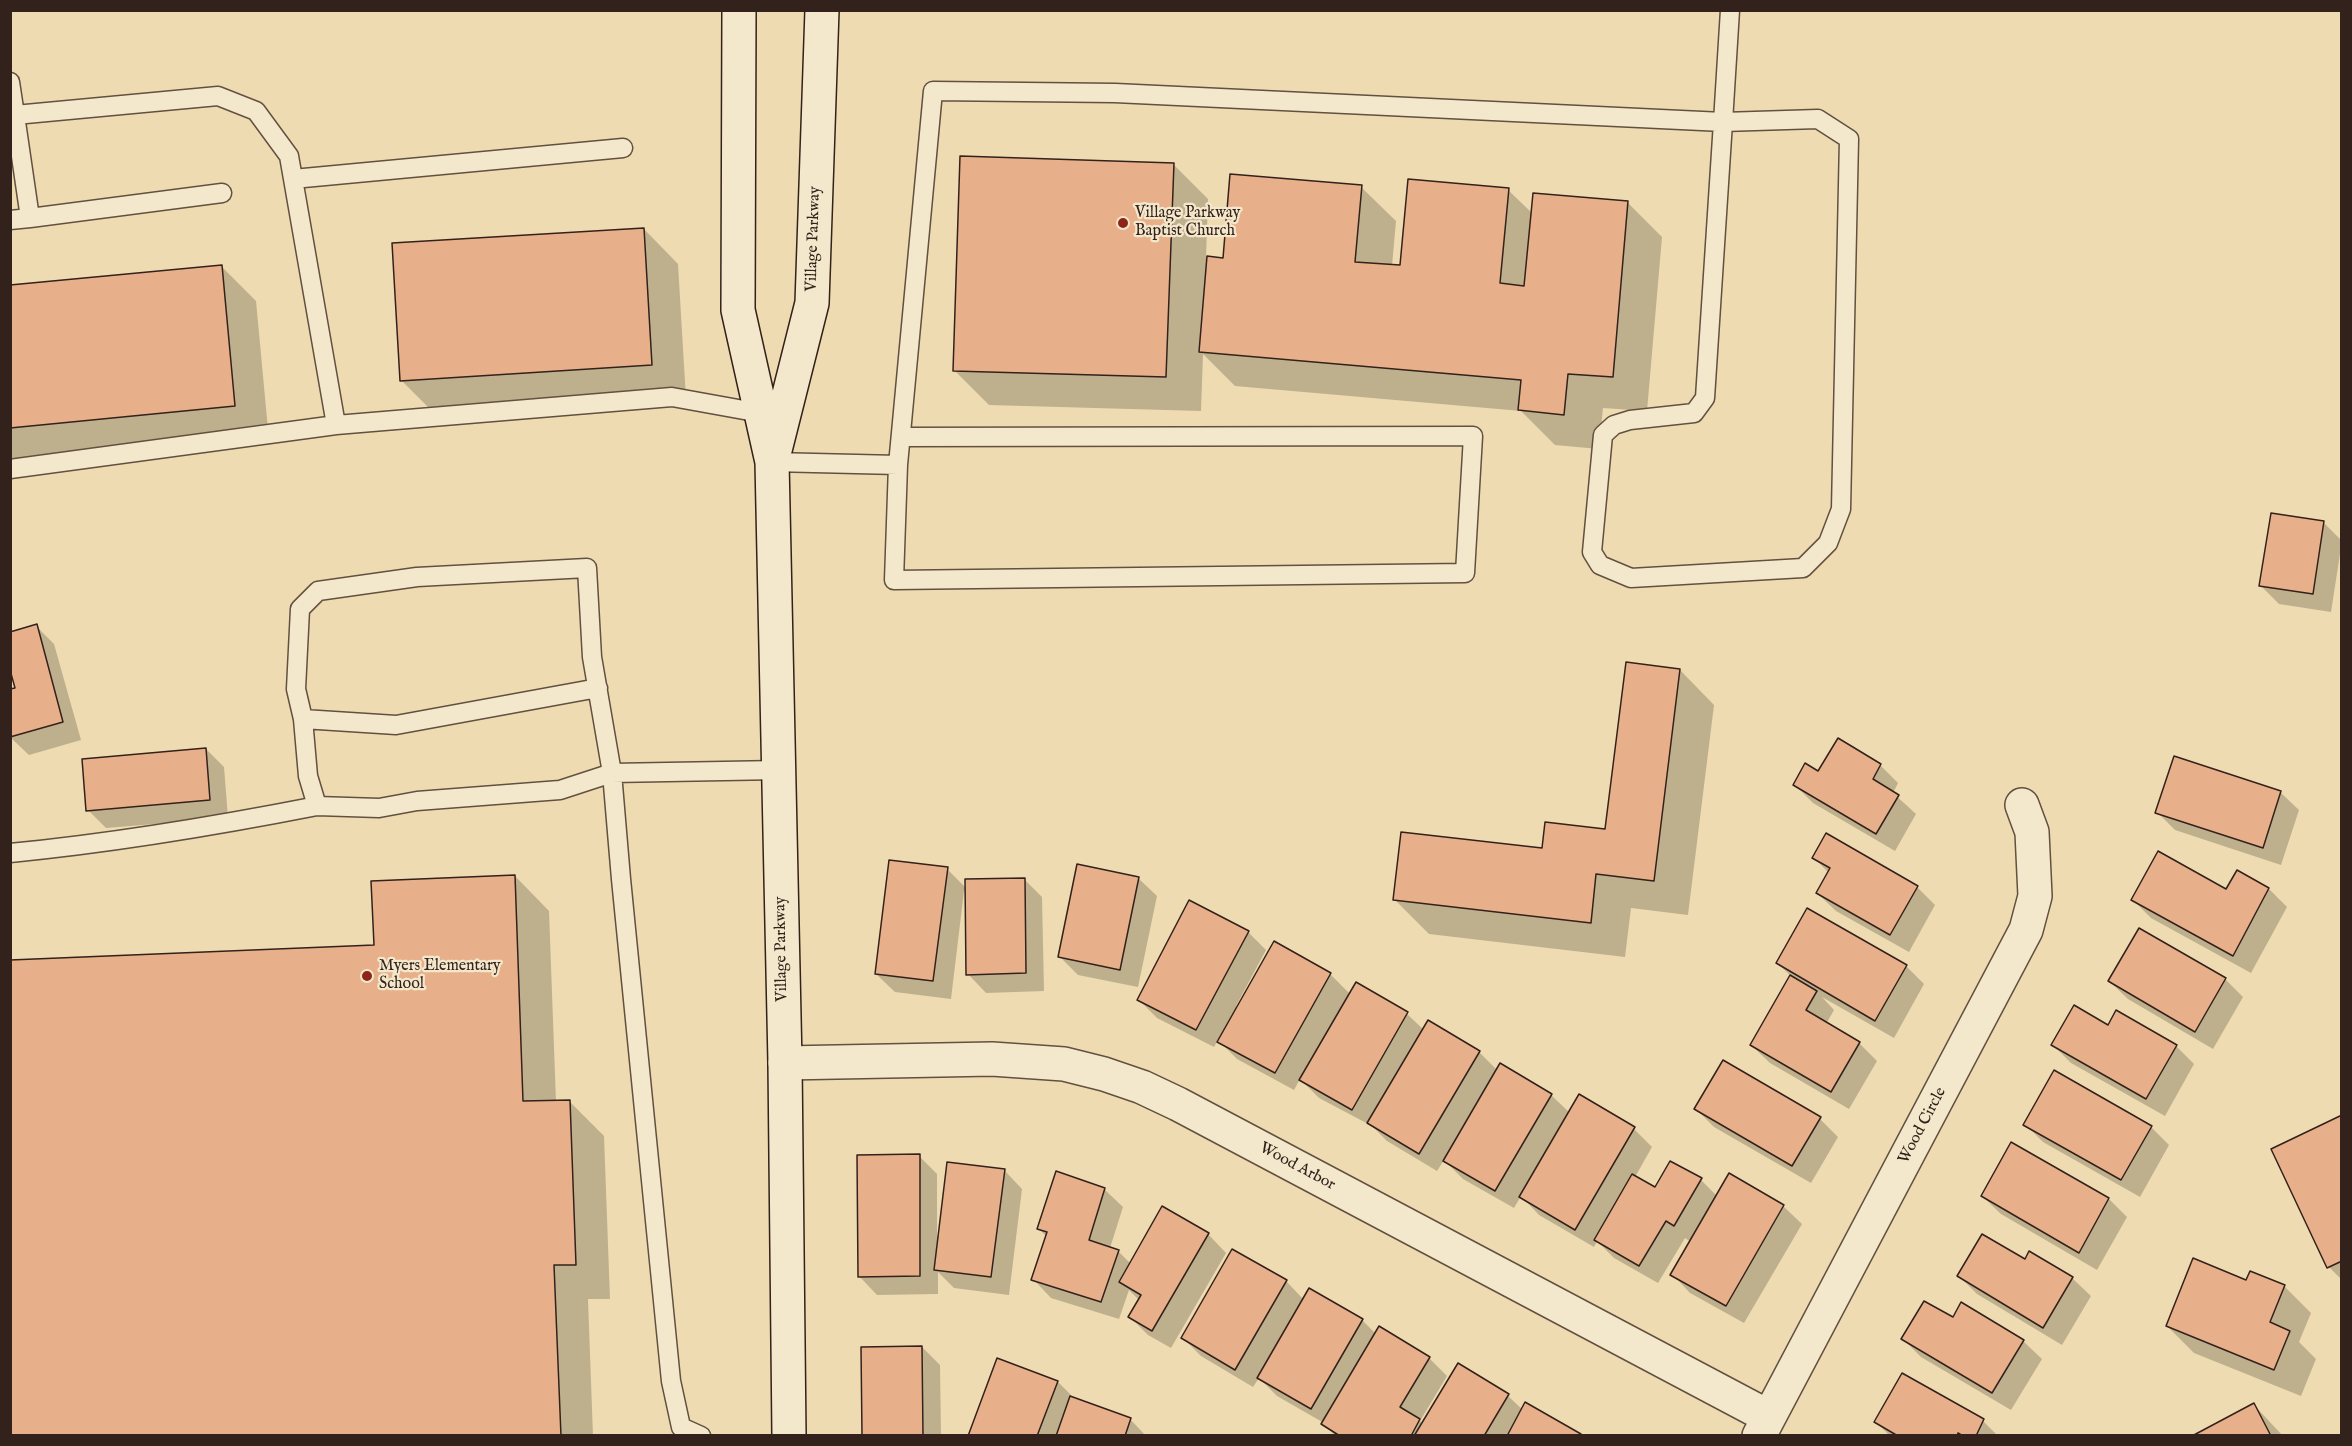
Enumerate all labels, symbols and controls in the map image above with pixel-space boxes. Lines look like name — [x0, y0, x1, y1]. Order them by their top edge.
street label: Village Parkway — [803, 186, 825, 292]
place label: Village Parkway Baptist Church — [1135, 204, 1240, 242]
marker: Village Parkway Baptist Church — [1116, 216, 1130, 230]
street label: Village Parkway — [771, 896, 793, 1002]
place label: Myers Elementary School — [379, 957, 501, 995]
marker: Myers Elementary School — [360, 969, 374, 983]
street label: Wood Circle — [1895, 1085, 1951, 1167]
street label: Wood Arbor — [1256, 1139, 1338, 1195]

